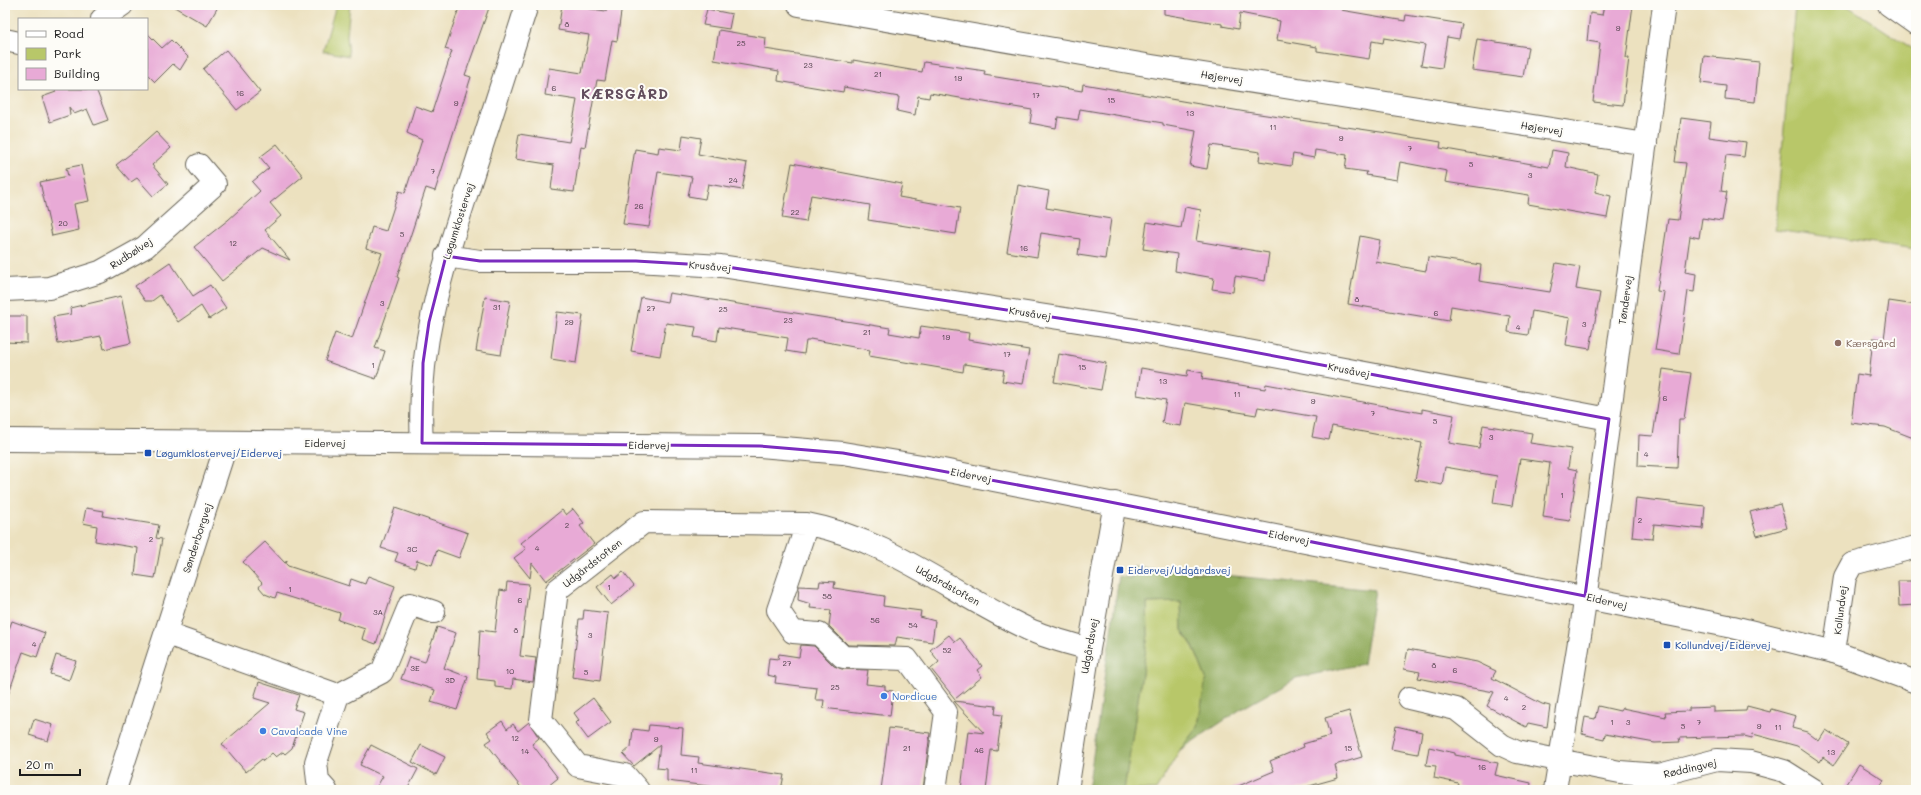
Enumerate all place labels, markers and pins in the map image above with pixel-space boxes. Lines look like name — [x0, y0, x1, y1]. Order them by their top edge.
place label: Kærsgård — [1846, 336, 1895, 350]
marker: Kærsgård — [1833, 338, 1843, 348]
place label: Løgumklostervej/Eidervej — [156, 446, 282, 460]
marker: Løgumklostervej/Eidervej — [143, 448, 153, 458]
place label: Eidervej/Udgårdsvej — [1128, 563, 1231, 577]
marker: Eidervej/Udgårdsvej — [1115, 565, 1125, 575]
place label: Kollundvej/Eidervej — [1675, 638, 1771, 652]
marker: Kollundvej/Eidervej — [1662, 640, 1672, 650]
place label: Nordicue — [892, 689, 937, 703]
marker: Nordicue — [879, 691, 889, 701]
place label: Cavalcade Vine — [271, 724, 347, 738]
marker: Cavalcade Vine — [258, 726, 268, 736]

